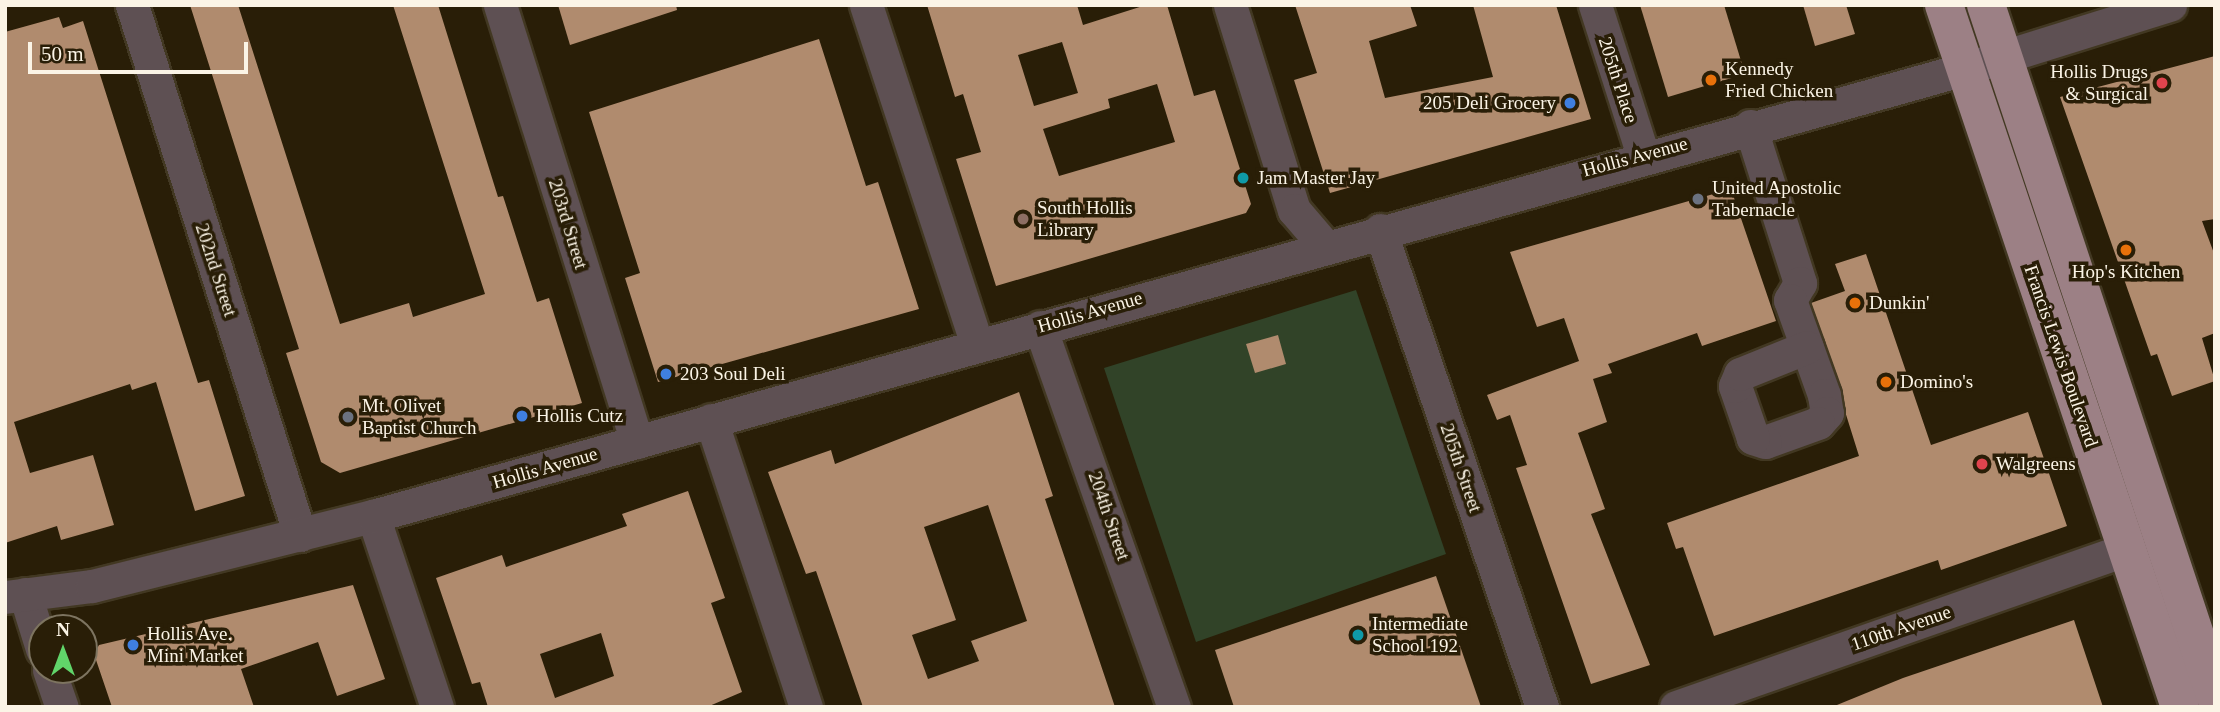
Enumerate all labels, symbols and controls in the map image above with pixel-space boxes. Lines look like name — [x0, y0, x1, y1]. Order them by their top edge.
scale bar — [32, 28, 252, 72]
street label: 205th Place — [1593, 34, 1643, 126]
text: 50 m — [41, 42, 84, 66]
place label: Kennedy Fried Chicken — [1725, 58, 1833, 102]
place label: Hollis Drugs & Surgical — [2050, 61, 2148, 105]
marker: Kennedy Fried Chicken — [1703, 72, 1719, 88]
marker: Hollis Drugs & Surgical — [2154, 75, 2170, 91]
place label: 205 Deli Grocery — [1423, 92, 1556, 114]
marker: 205 Deli Grocery — [1562, 95, 1578, 111]
street label: Hollis Avenue — [1579, 132, 1691, 182]
place label: Jam Master Jay — [1257, 167, 1375, 189]
marker: Jam Master Jay — [1235, 170, 1251, 186]
street label: 203rd Street — [543, 176, 593, 272]
place label: United Apostolic Tabernacle — [1712, 177, 1842, 221]
marker: United Apostolic Tabernacle — [1690, 191, 1706, 207]
place label: South Hollis Library — [1037, 197, 1133, 241]
marker: South Hollis Library — [1015, 211, 1031, 227]
street label: 202nd Street — [190, 221, 242, 319]
marker: Hop's Kitchen — [2118, 242, 2134, 258]
place label: Hop's Kitchen — [2072, 261, 2180, 283]
street label: Francis Lewis Boulevard — [2019, 262, 2103, 450]
street label: Hollis Avenue — [1035, 286, 1145, 338]
place label: Dunkin' — [1869, 292, 1929, 314]
marker: Dunkin' — [1847, 295, 1863, 311]
place label: 203 Soul Deli — [680, 363, 786, 385]
marker: 203 Soul Deli — [658, 366, 674, 382]
place label: Domino's — [1900, 371, 1973, 393]
marker: Domino's — [1878, 374, 1894, 390]
place label: Mt. Olivet Baptist Church — [362, 395, 477, 439]
place label: Hollis Cutz — [536, 405, 623, 427]
marker: Hollis Cutz — [514, 408, 530, 424]
marker: Mt. Olivet Baptist Church — [340, 409, 356, 425]
street label: 205th Street — [1435, 421, 1487, 515]
street label: Hollis Avenue — [490, 442, 600, 494]
place label: Walgreens — [1996, 453, 2076, 475]
marker: Walgreens — [1974, 456, 1990, 472]
street label: 204th Street — [1083, 469, 1135, 563]
street label: 110th Avenue — [1848, 600, 1954, 656]
place label: Intermediate School 192 — [1372, 613, 1468, 657]
north arrow — [28, 614, 98, 684]
text: N — [56, 619, 70, 640]
place label: Hollis Ave. Mini Market — [147, 623, 244, 667]
marker: Intermediate School 192 — [1350, 627, 1366, 643]
marker: Hollis Ave. Mini Market — [125, 637, 141, 653]

